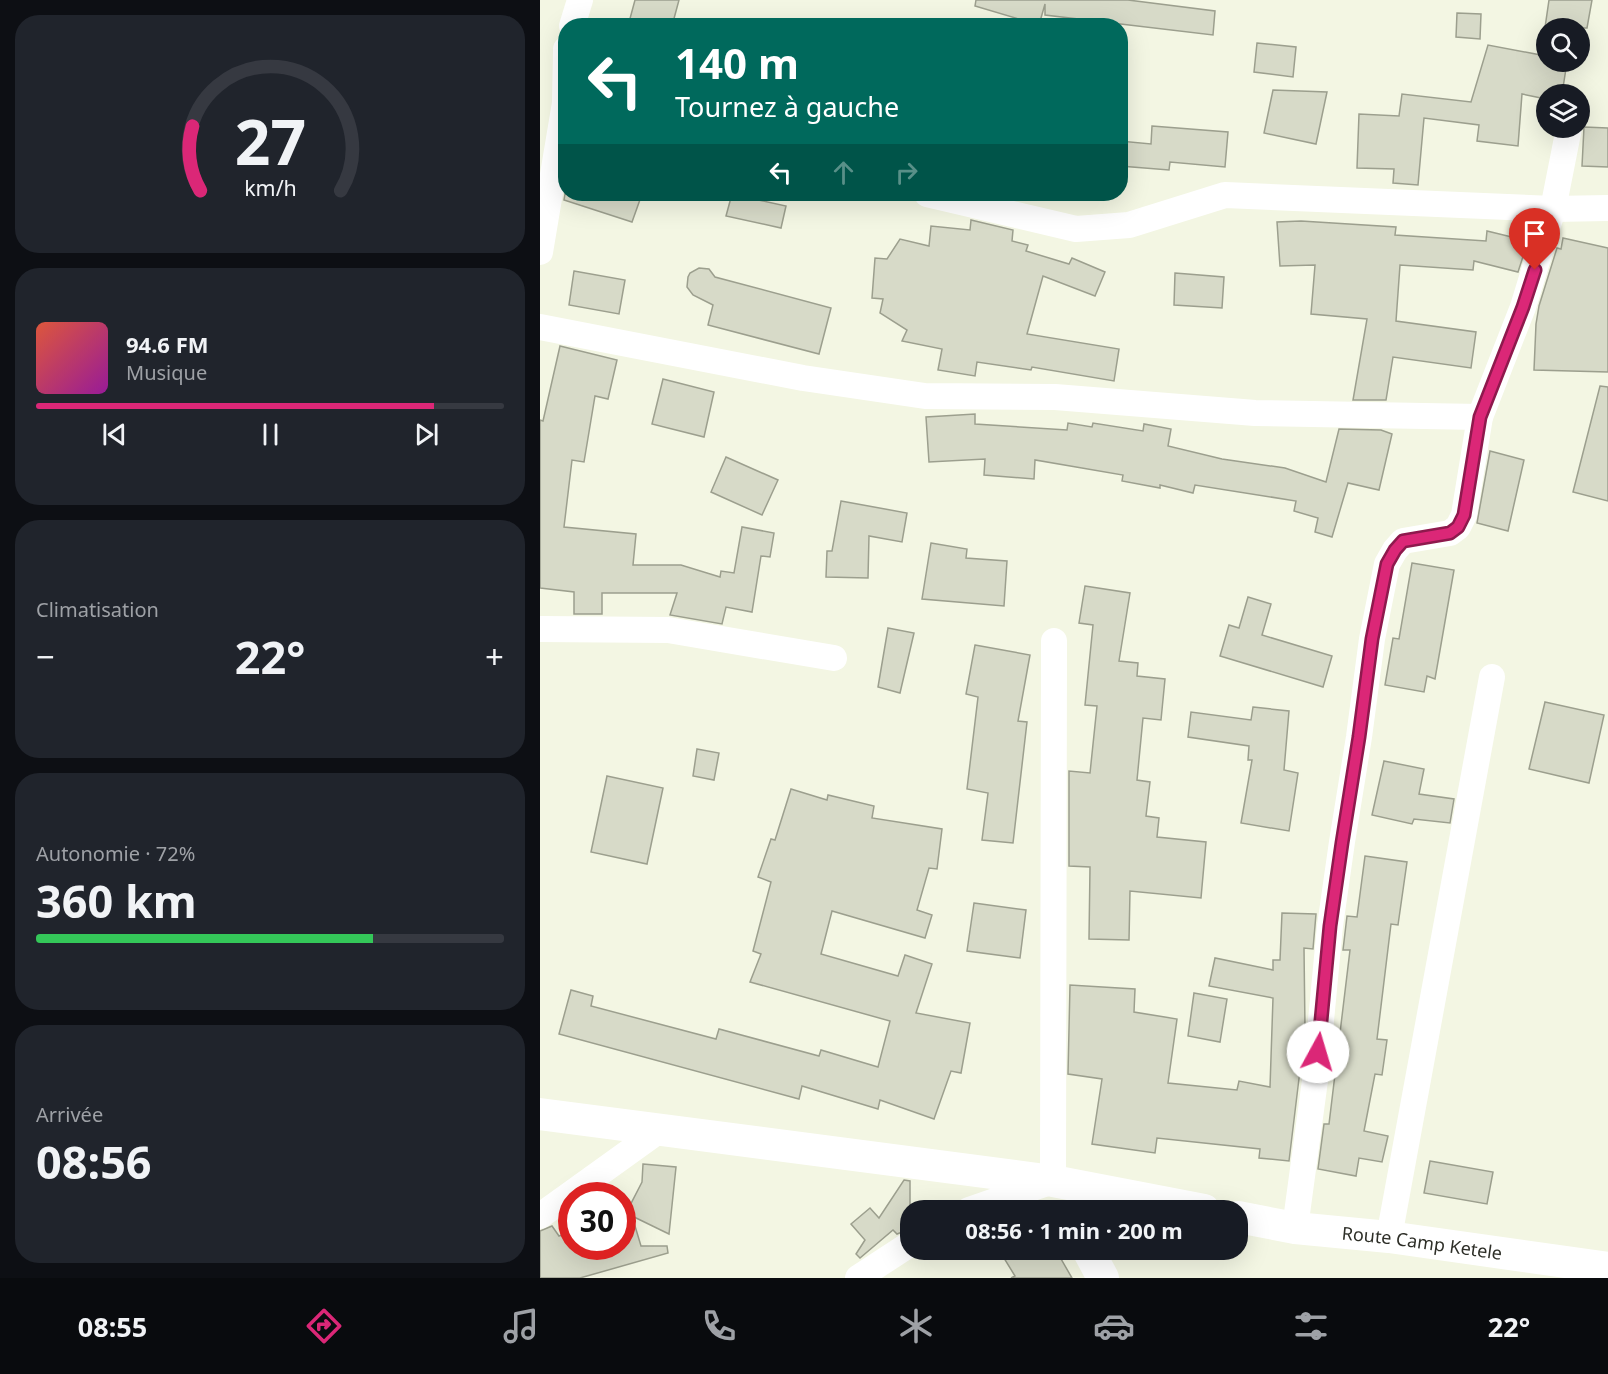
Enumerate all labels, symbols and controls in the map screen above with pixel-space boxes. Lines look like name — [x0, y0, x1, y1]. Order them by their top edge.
map controls — [1536, 18, 1590, 138]
button: search — [1536, 18, 1590, 72]
text: 140 m — [675, 34, 799, 91]
icon: left — [576, 42, 654, 120]
button: layers — [1536, 84, 1590, 138]
text: Tournez à gauche — [675, 88, 899, 125]
text: 27 — [234, 98, 306, 183]
icon: left — [764, 156, 797, 189]
icon: ahead — [827, 156, 860, 189]
icon: right — [890, 156, 923, 189]
text: km/h — [244, 173, 296, 202]
pin — [1509, 208, 1560, 270]
icon: arrive — [1518, 217, 1551, 250]
text: 94.6 FM — [126, 329, 208, 359]
text: Musique — [126, 359, 207, 386]
icon: previous — [98, 418, 131, 451]
icon: pause — [254, 418, 287, 451]
icon: next — [410, 418, 443, 451]
text: Climatisation — [36, 596, 159, 623]
text: 22° — [235, 626, 305, 687]
text: − — [36, 634, 55, 679]
text: + — [485, 634, 504, 679]
text: Autonomie · 72% — [36, 840, 195, 867]
text: 360 km — [36, 870, 197, 931]
position arrow — [1286, 1020, 1350, 1084]
text: Arrivée — [36, 1101, 103, 1128]
text: 08:56 — [36, 1131, 152, 1192]
speed limit sign: 30 — [558, 1182, 636, 1260]
text: 08:56 · 1 min · 200 m — [965, 1215, 1183, 1245]
street label: Route Camp Ketele — [1341, 1221, 1504, 1265]
icon: directions — [303, 1305, 345, 1347]
icon: music — [500, 1305, 542, 1347]
icon: phone — [698, 1305, 740, 1347]
icon: climate — [895, 1305, 937, 1347]
icon: car — [1093, 1305, 1135, 1347]
icon: filters — [1290, 1305, 1332, 1347]
text: 08:55 — [78, 1308, 147, 1345]
text: 22° — [1488, 1308, 1530, 1345]

